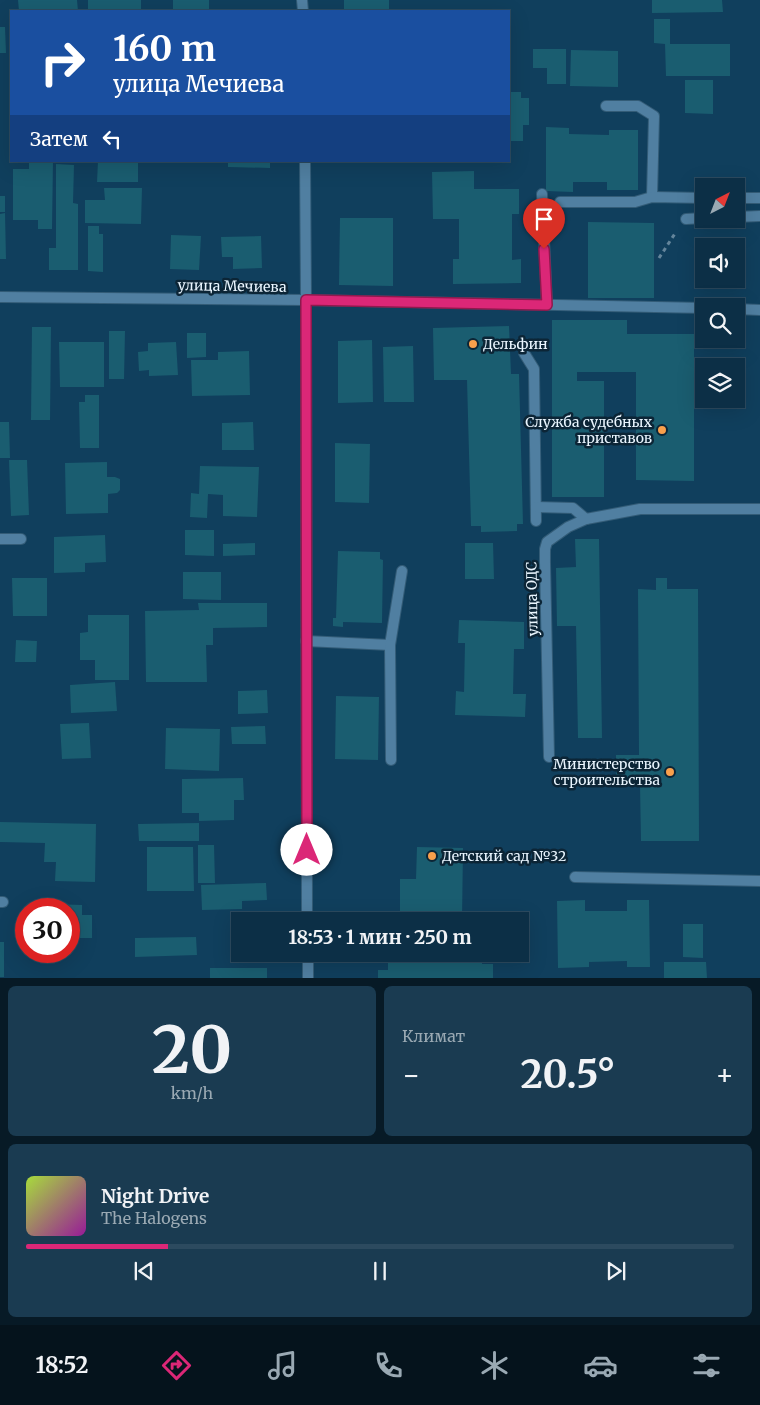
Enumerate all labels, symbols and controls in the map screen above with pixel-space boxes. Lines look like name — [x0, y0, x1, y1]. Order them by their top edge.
text: 160 m — [113, 27, 216, 71]
icon: right — [30, 30, 95, 95]
text: улица Мечиева — [113, 70, 284, 98]
icon: left — [98, 125, 126, 153]
text: Затем — [30, 127, 88, 151]
north arrow — [695, 178, 745, 228]
map controls — [695, 178, 745, 408]
pin — [523, 198, 565, 249]
icon: arrive — [530, 205, 558, 233]
button: sound — [695, 238, 745, 288]
street label: улица Мечиева — [177, 276, 287, 296]
button: search — [695, 298, 745, 348]
place label: Дельфин — [483, 335, 548, 353]
marker: Дельфин — [467, 338, 479, 350]
button: layers — [695, 358, 745, 408]
place label: Служба судебных приставов — [525, 413, 653, 447]
marker: Служба судебных приставов — [656, 424, 668, 436]
street label: улица ОДС — [522, 562, 542, 636]
place label: Министерство строительства — [553, 755, 660, 789]
marker: Министерство строительства — [664, 766, 676, 778]
position arrow — [280, 823, 332, 875]
place label: Детский сад №32 — [442, 847, 566, 865]
marker: Детский сад №32 — [426, 850, 438, 862]
speed limit sign: 30 — [15, 898, 80, 963]
text: 18:53 · 1 мин · 250 m — [288, 925, 472, 949]
text: 20 — [152, 1009, 232, 1091]
text: Климат — [402, 1026, 465, 1046]
text: 20.5° — [521, 1051, 615, 1098]
text: − — [402, 1057, 421, 1093]
text: + — [715, 1057, 734, 1093]
text: km/h — [171, 1083, 213, 1103]
text: Night Drive — [101, 1184, 209, 1208]
text: The Halogens — [101, 1208, 207, 1228]
icon: previous — [130, 1257, 158, 1285]
icon: pause — [366, 1257, 394, 1285]
icon: next — [602, 1257, 630, 1285]
icon: directions — [159, 1348, 194, 1383]
icon: music — [265, 1348, 300, 1383]
icon: phone — [371, 1348, 406, 1383]
icon: climate — [477, 1348, 512, 1383]
icon: car — [583, 1348, 618, 1383]
icon: filters — [689, 1348, 724, 1383]
text: 18:52 — [36, 1351, 88, 1379]

